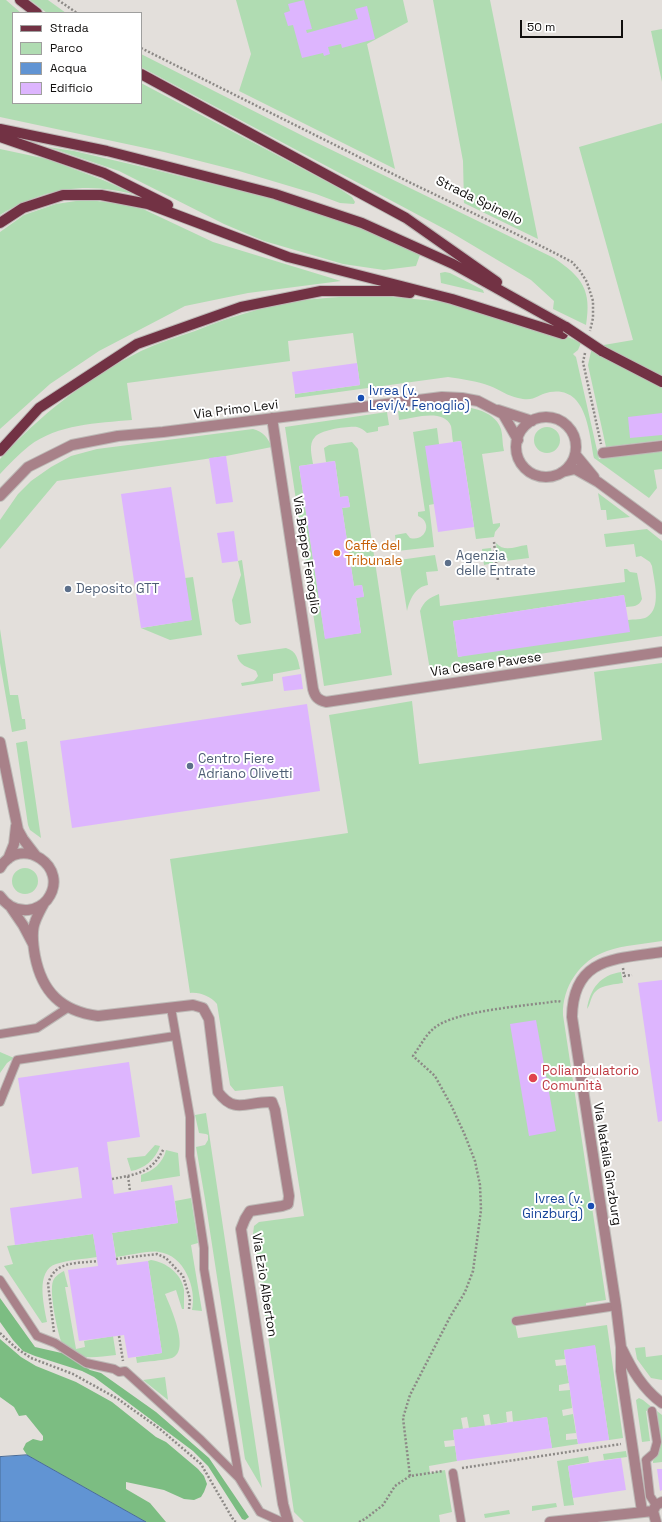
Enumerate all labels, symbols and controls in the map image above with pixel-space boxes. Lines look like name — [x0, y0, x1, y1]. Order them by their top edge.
legend — [12, 12, 142, 104]
scale bar — [522, 12, 625, 38]
text: 50 m — [527, 19, 555, 35]
text: Strada — [50, 20, 89, 36]
text: Parco — [50, 40, 83, 56]
text: Acqua — [50, 60, 87, 76]
text: Edificio — [50, 80, 93, 96]
street label: Strada Spinello — [433, 173, 525, 229]
place label: Ivrea (v. Levi/v. Fenoglio) — [369, 383, 470, 414]
marker: Ivrea (v. Levi/v. Fenoglio) — [356, 393, 366, 403]
street label: Via Primo Levi — [193, 397, 279, 423]
street label: Via Beppe Fenoglio — [289, 495, 323, 615]
place label: Caffè del Tribunale — [345, 538, 402, 569]
marker: Caffè del Tribunale — [332, 548, 342, 558]
place label: Agenzia delle Entrate — [456, 548, 536, 579]
marker: Agenzia delle Entrate — [443, 558, 453, 568]
place label: Deposito GTT — [76, 581, 159, 597]
marker: Deposito GTT — [63, 584, 73, 594]
street label: Via Cesare Pavese — [430, 649, 542, 681]
place label: Centro Fiere Adriano Olivetti — [198, 751, 292, 782]
marker: Centro Fiere Adriano Olivetti — [185, 761, 195, 771]
place label: Poliambulatorio Comunità — [542, 1063, 639, 1094]
marker: Poliambulatorio Comunità — [527, 1072, 539, 1084]
street label: Via Natalia Ginzburg — [590, 1101, 624, 1227]
place label: Ivrea (v. Ginzburg) — [522, 1191, 583, 1222]
marker: Ivrea (v. Ginzburg) — [586, 1201, 596, 1211]
street label: Via Ezio Alberton — [248, 1232, 280, 1338]

